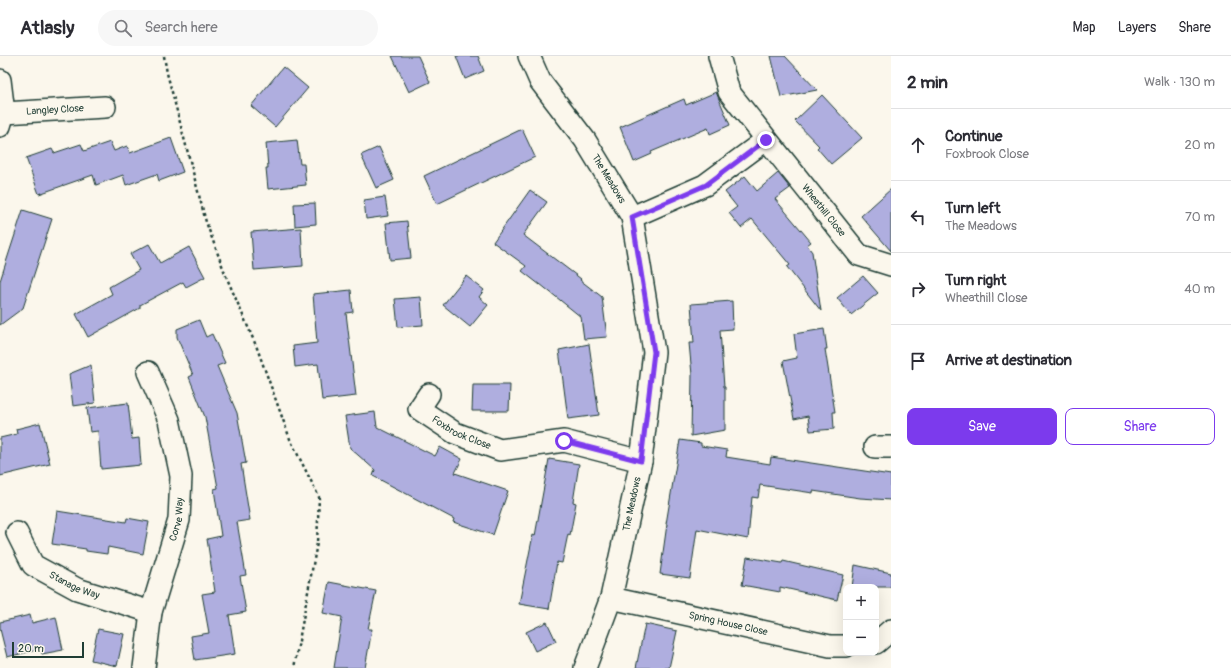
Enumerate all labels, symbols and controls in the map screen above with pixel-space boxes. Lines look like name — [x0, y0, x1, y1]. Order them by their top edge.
search box — [98, 10, 378, 46]
text: Atlasly — [20, 16, 74, 40]
icon: search — [112, 17, 134, 39]
text: Search here — [144, 18, 218, 37]
text: Map — [1073, 19, 1096, 36]
text: Layers — [1118, 19, 1156, 36]
text: Share — [1178, 19, 1211, 36]
text: 2 min — [907, 72, 948, 93]
text: Walk · 130 m — [1144, 74, 1215, 90]
street label: Langley Close — [26, 102, 84, 118]
text: Continue — [945, 127, 1003, 146]
route end — [757, 131, 775, 149]
icon: ahead — [907, 134, 929, 156]
text: 20 m — [1184, 137, 1215, 153]
text: Foxbrook Close — [945, 146, 1029, 162]
street label: The Meadows — [589, 152, 629, 206]
street label: Wheathill Close — [799, 182, 848, 239]
text: Turn left — [945, 199, 1001, 218]
icon: left — [907, 206, 929, 228]
text: 70 m — [1185, 209, 1215, 225]
text: The Meadows — [945, 218, 1017, 234]
text: Turn right — [945, 271, 1006, 290]
icon: right — [907, 278, 929, 300]
text: 40 m — [1184, 281, 1215, 297]
text: Wheathill Close — [945, 290, 1027, 306]
icon: arrive — [907, 350, 929, 372]
text: Arrive at destination — [945, 351, 1072, 370]
button: Save — [907, 408, 1057, 445]
button: Share — [1065, 408, 1215, 445]
street label: Foxbrook Close — [430, 413, 493, 452]
route start — [555, 432, 573, 450]
street label: The Meadows — [620, 475, 644, 532]
street label: Corve Way — [167, 497, 186, 543]
street label: Stanage Way — [47, 569, 102, 602]
map controls — [843, 584, 879, 656]
button: + — [843, 584, 879, 620]
street label: Spring House Close — [688, 609, 769, 638]
button: − — [843, 620, 879, 656]
scale bar — [12, 640, 84, 659]
text: 20 m — [18, 642, 44, 655]

